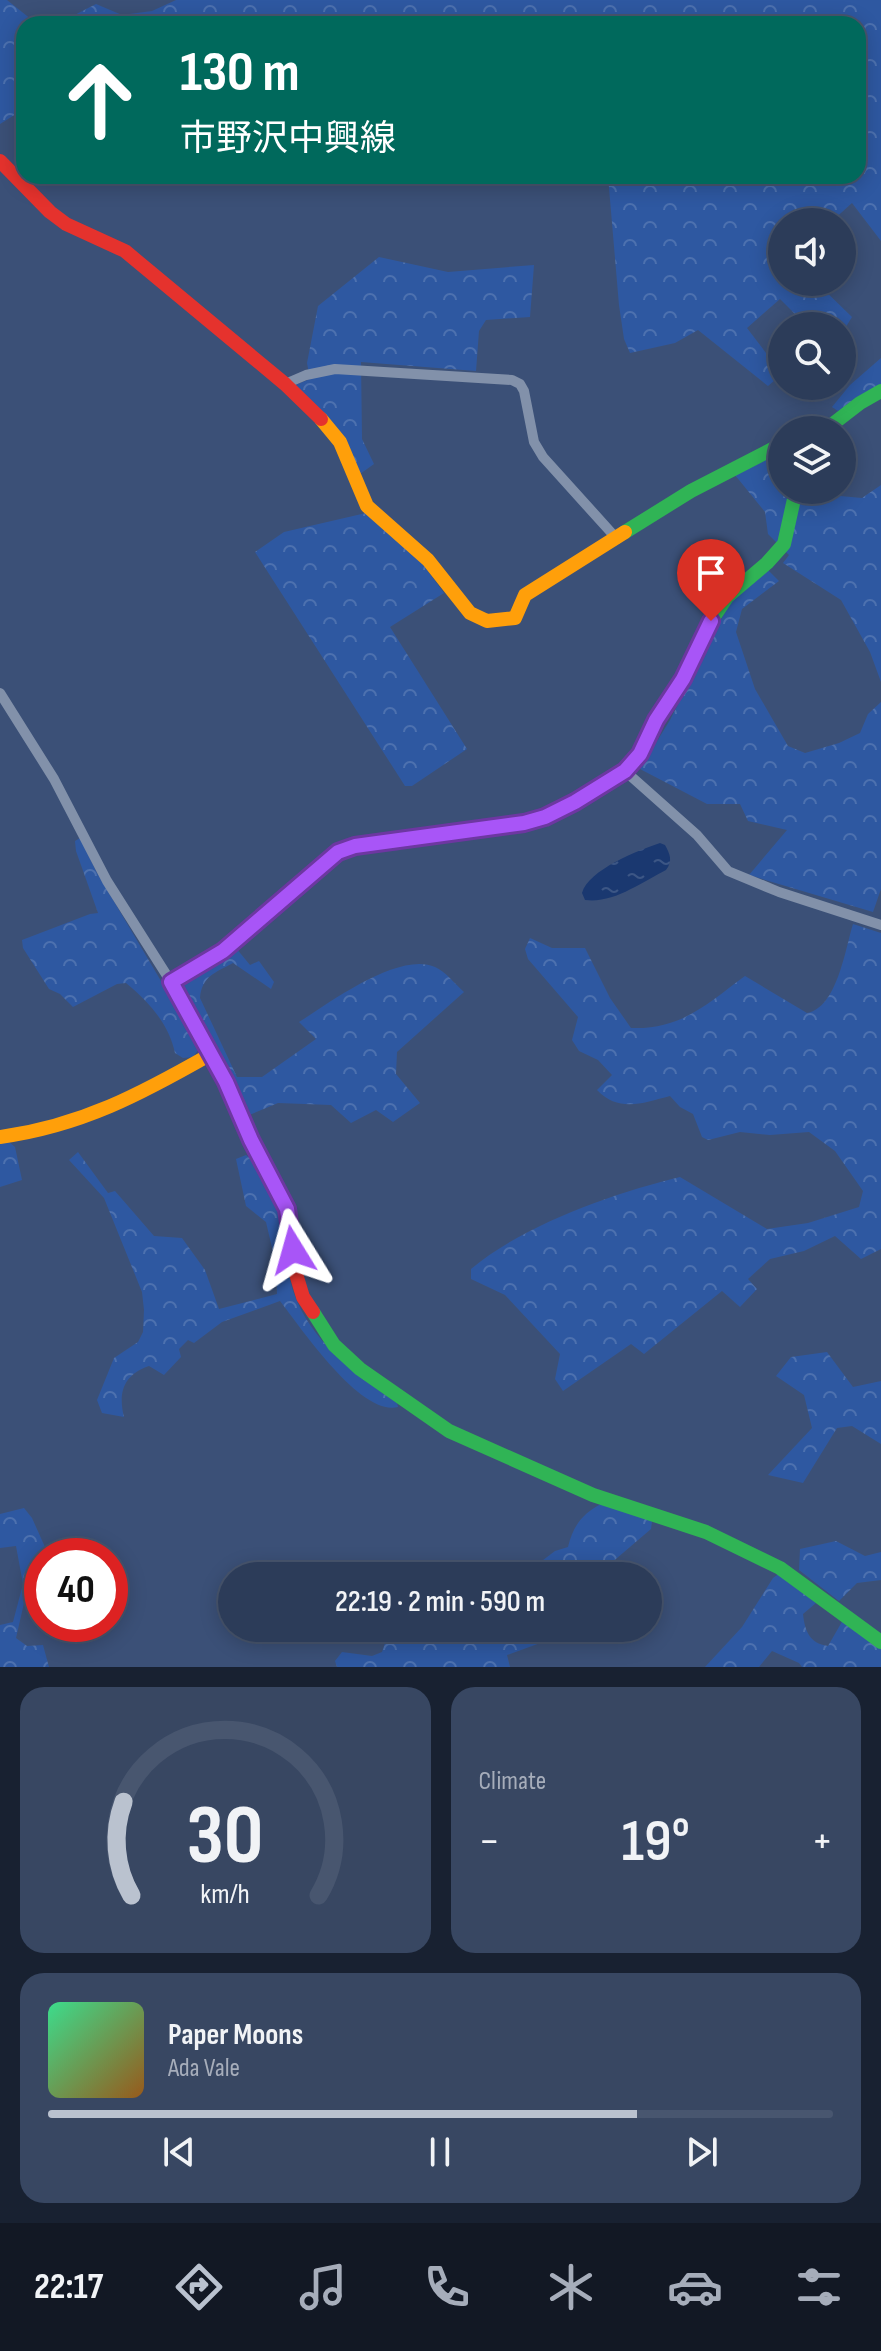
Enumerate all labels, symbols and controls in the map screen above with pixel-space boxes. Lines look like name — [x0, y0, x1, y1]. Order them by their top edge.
text: 130 m — [180, 40, 300, 107]
icon: ahead — [48, 48, 152, 152]
text: 市野沢中興線 — [180, 118, 396, 161]
map controls — [768, 208, 856, 504]
button: sound — [768, 208, 856, 296]
button: search — [768, 312, 856, 400]
button: layers — [768, 416, 856, 504]
pin — [677, 539, 745, 621]
icon: arrive — [689, 551, 733, 595]
position arrow — [251, 1208, 335, 1292]
speed limit sign: 40 — [24, 1538, 128, 1642]
text: 22:19 · 2 min · 590 m — [335, 1584, 545, 1620]
text: Climate — [479, 1766, 546, 1797]
text: 30 — [187, 1787, 264, 1887]
text: 19° — [621, 1806, 690, 1878]
text: − — [479, 1815, 500, 1868]
text: + — [811, 1815, 833, 1868]
text: km/h — [201, 1877, 250, 1912]
text: Paper Moons — [168, 2017, 303, 2053]
text: Ada Vale — [168, 2053, 240, 2084]
icon: previous — [157, 2130, 201, 2174]
icon: pause — [418, 2130, 462, 2174]
icon: next — [680, 2130, 724, 2174]
icon: directions — [171, 2259, 227, 2315]
icon: music — [295, 2259, 351, 2315]
icon: phone — [419, 2259, 475, 2315]
icon: climate — [543, 2259, 599, 2315]
icon: car — [667, 2259, 723, 2315]
icon: filters — [791, 2259, 847, 2315]
text: 22:17 — [34, 2266, 103, 2309]

